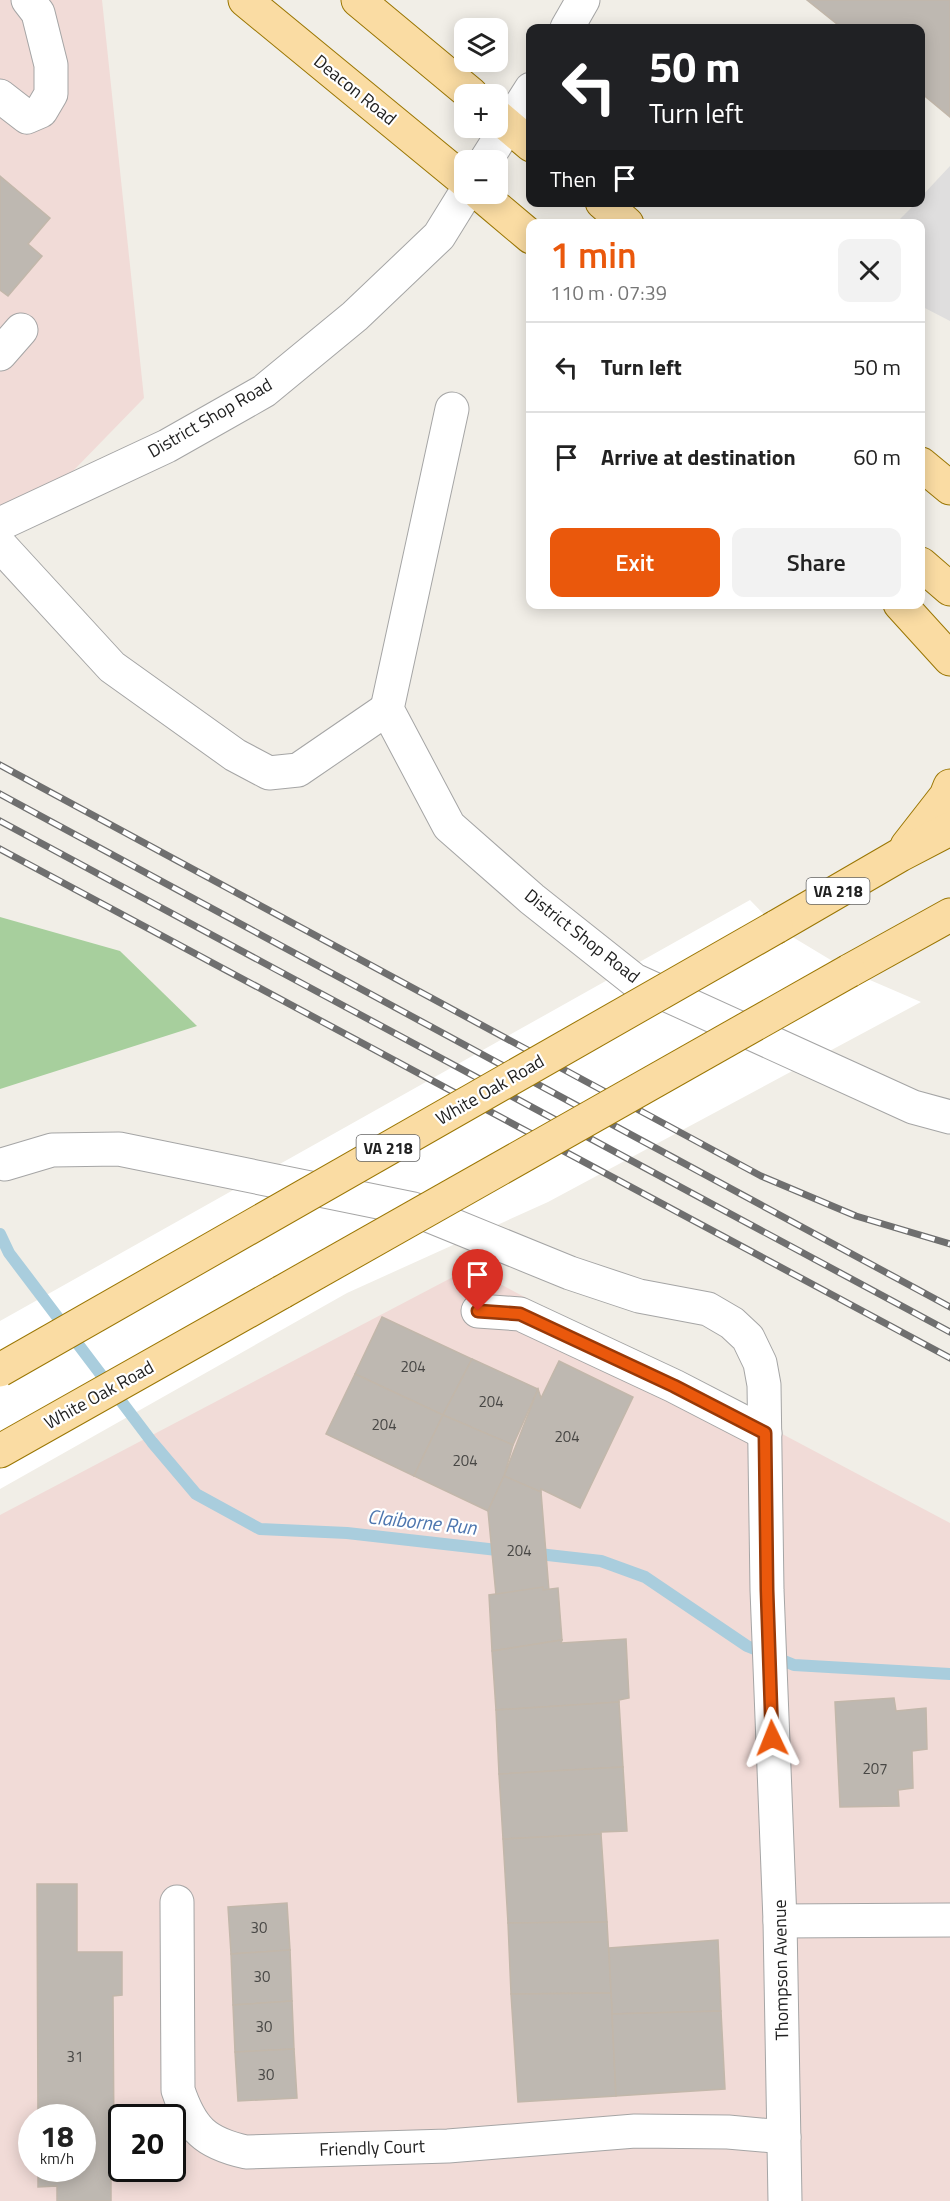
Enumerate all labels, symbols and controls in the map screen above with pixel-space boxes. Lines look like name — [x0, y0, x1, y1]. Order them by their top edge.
map controls — [454, 18, 508, 204]
button: layers — [454, 18, 508, 72]
text: 50 m — [649, 34, 741, 98]
street label: Deacon Road — [308, 48, 402, 131]
icon: left — [550, 48, 628, 126]
button: + — [454, 84, 508, 138]
text: Turn left — [649, 92, 743, 133]
button: − — [454, 150, 508, 204]
text: Then — [550, 162, 596, 196]
icon: arrive — [608, 162, 641, 195]
text: 1 min — [550, 227, 637, 282]
button: close — [838, 239, 901, 302]
text: 110 m · 07:39 — [550, 277, 667, 308]
text: Turn left — [601, 350, 682, 384]
text: 50 m — [853, 350, 901, 384]
icon: left — [550, 351, 583, 384]
street label: District Shop Road — [142, 371, 277, 464]
text: Arrive at destination — [601, 440, 796, 474]
text: 60 m — [853, 440, 901, 474]
icon: arrive — [550, 441, 583, 474]
button: Exit — [550, 528, 720, 597]
button: Share — [732, 528, 901, 597]
road number: VA 218 — [806, 878, 870, 904]
street label: District Shop Road — [519, 882, 646, 989]
street label: White Oak Road — [430, 1048, 549, 1132]
road number: VA 218 — [356, 1135, 420, 1161]
pin — [452, 1249, 503, 1311]
icon: arrive — [461, 1258, 494, 1291]
street label: White Oak Road — [39, 1353, 158, 1436]
house number: 204 — [400, 1355, 426, 1378]
house number: 204 — [478, 1390, 504, 1413]
house number: 204 — [371, 1413, 397, 1436]
house number: 204 — [554, 1425, 580, 1448]
house number: 204 — [452, 1449, 478, 1472]
water label: Claiborne Run — [366, 1500, 479, 1543]
house number: 204 — [506, 1539, 532, 1562]
position arrow — [740, 1706, 804, 1770]
house number: 207 — [862, 1757, 888, 1780]
street label: Thompson Avenue — [766, 1899, 795, 2041]
house number: 30 — [251, 1916, 267, 1939]
house number: 30 — [254, 1965, 270, 1988]
house number: 30 — [256, 2015, 272, 2038]
house number: 31 — [67, 2045, 83, 2068]
house number: 30 — [258, 2063, 274, 2086]
speed limit sign: 20 — [108, 2104, 186, 2182]
text: 18 — [40, 2113, 74, 2159]
street label: Friendly Court — [319, 2132, 426, 2163]
text: km/h — [40, 2147, 74, 2170]

